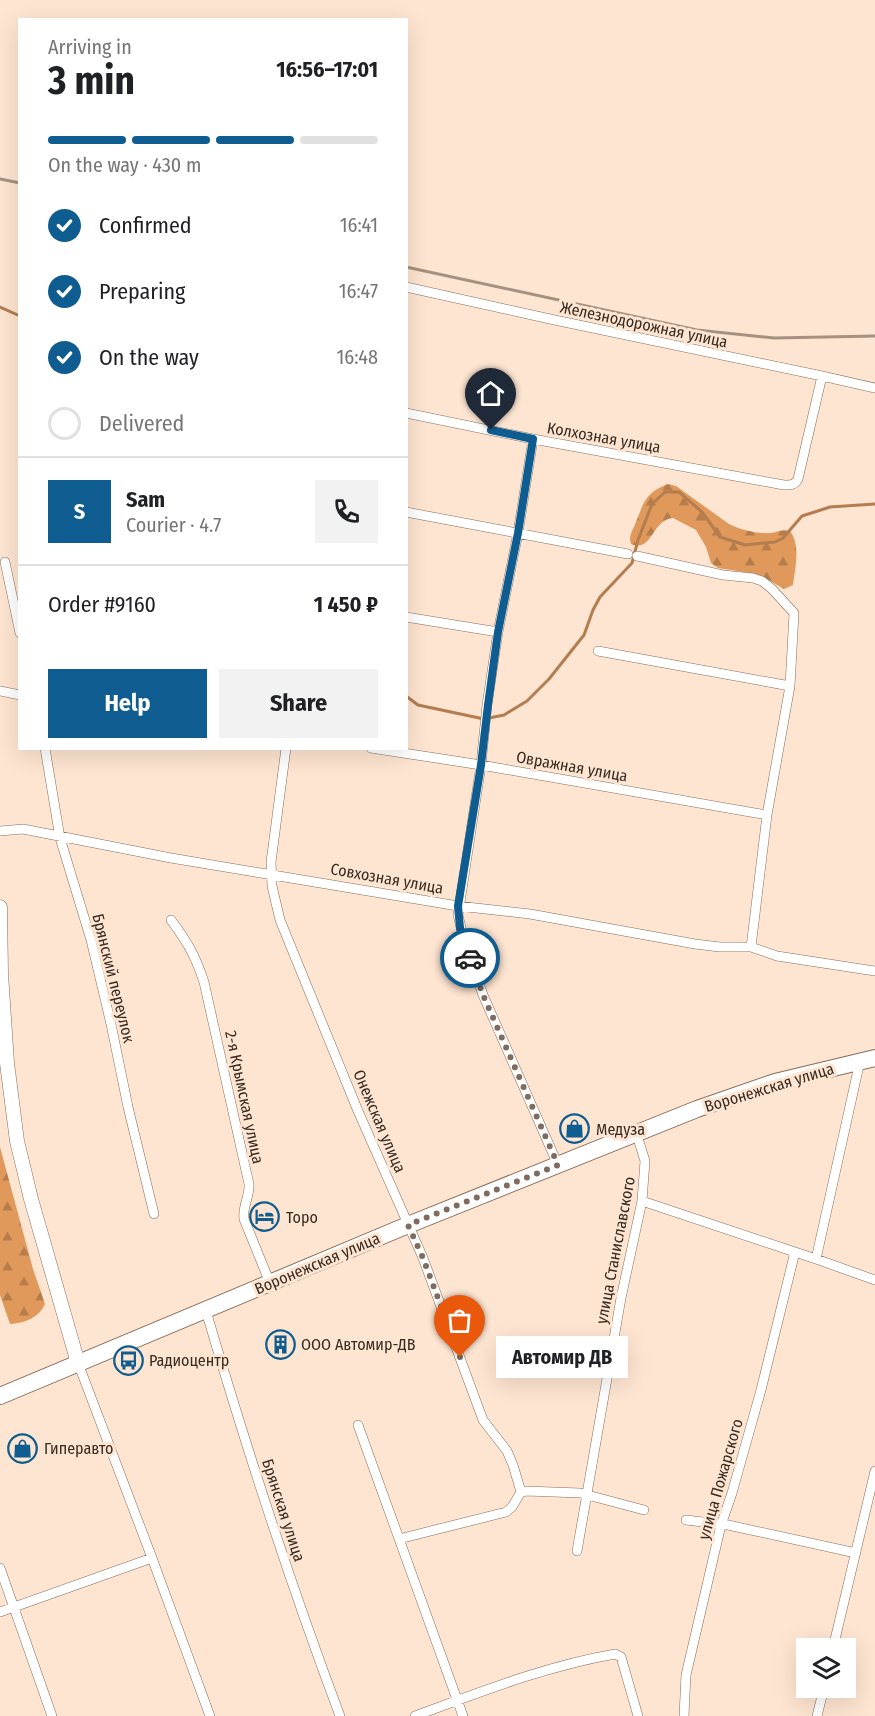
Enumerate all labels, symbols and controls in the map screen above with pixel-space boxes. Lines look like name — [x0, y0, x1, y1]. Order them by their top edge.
text: Arriving in — [48, 35, 132, 59]
text: 16:56–17:01 — [276, 56, 378, 83]
text: 3 min — [48, 58, 135, 104]
text: On the way · 430 m — [48, 153, 201, 177]
icon: check — [48, 209, 81, 242]
text: Confirmed — [99, 212, 192, 239]
text: 16:41 — [340, 213, 378, 237]
icon: check — [48, 275, 81, 308]
text: Preparing — [99, 278, 185, 305]
text: 16:47 — [339, 279, 378, 303]
street label: Железнодорожная улица — [558, 297, 729, 352]
icon: check — [48, 341, 81, 374]
text: On the way — [99, 344, 199, 371]
text: 16:48 — [336, 345, 378, 369]
pin — [465, 368, 516, 430]
icon: home — [474, 377, 507, 410]
text: Delivered — [99, 410, 184, 437]
street label: Колхозная улица — [546, 418, 662, 457]
button: phone — [315, 480, 378, 543]
text: Sam — [126, 486, 165, 513]
text: S — [74, 498, 85, 525]
text: Courier · 4.7 — [126, 513, 221, 537]
text: Order #9160 — [48, 591, 156, 618]
text: 1 450 ₽ — [314, 591, 378, 618]
button: Help — [48, 669, 207, 738]
button: Share — [219, 669, 378, 738]
street label: Овражная улица — [515, 747, 629, 786]
street label: Совхозная улица — [329, 859, 445, 898]
street label: Брянский переулок — [88, 912, 139, 1045]
courier — [440, 928, 500, 988]
icon: car — [454, 942, 487, 975]
street label: 2-я Крымская улица — [221, 1029, 268, 1166]
street label: Воронежская улица — [702, 1059, 836, 1116]
street label: Онежская улица — [349, 1067, 410, 1176]
shop icon: Медуза — [559, 1113, 591, 1145]
place label: Медуза — [596, 1120, 645, 1139]
street label: улица Станиславского — [592, 1175, 639, 1325]
hotel icon: Торо — [249, 1201, 281, 1233]
place label: Торо — [286, 1208, 318, 1227]
street label: Воронежская улица — [252, 1228, 383, 1298]
pin — [434, 1295, 485, 1357]
icon: bag — [443, 1304, 476, 1337]
building icon: ООО Автомир-ДВ — [264, 1328, 296, 1360]
place label: ООО Автомир-ДВ — [301, 1335, 416, 1354]
callout: Автомир ДВ — [496, 1336, 628, 1378]
bus stop icon: Радиоцентр — [112, 1344, 144, 1376]
text: Автомир ДВ — [512, 1345, 612, 1369]
place label: Радиоцентр — [149, 1351, 229, 1370]
street label: улица Пожарского — [694, 1416, 747, 1542]
shop icon: Гиперавто — [7, 1432, 39, 1464]
place label: Гиперавто — [44, 1439, 114, 1458]
street label: Брянская улица — [258, 1456, 309, 1564]
map controls — [796, 1638, 856, 1698]
button: layers — [796, 1638, 856, 1698]

